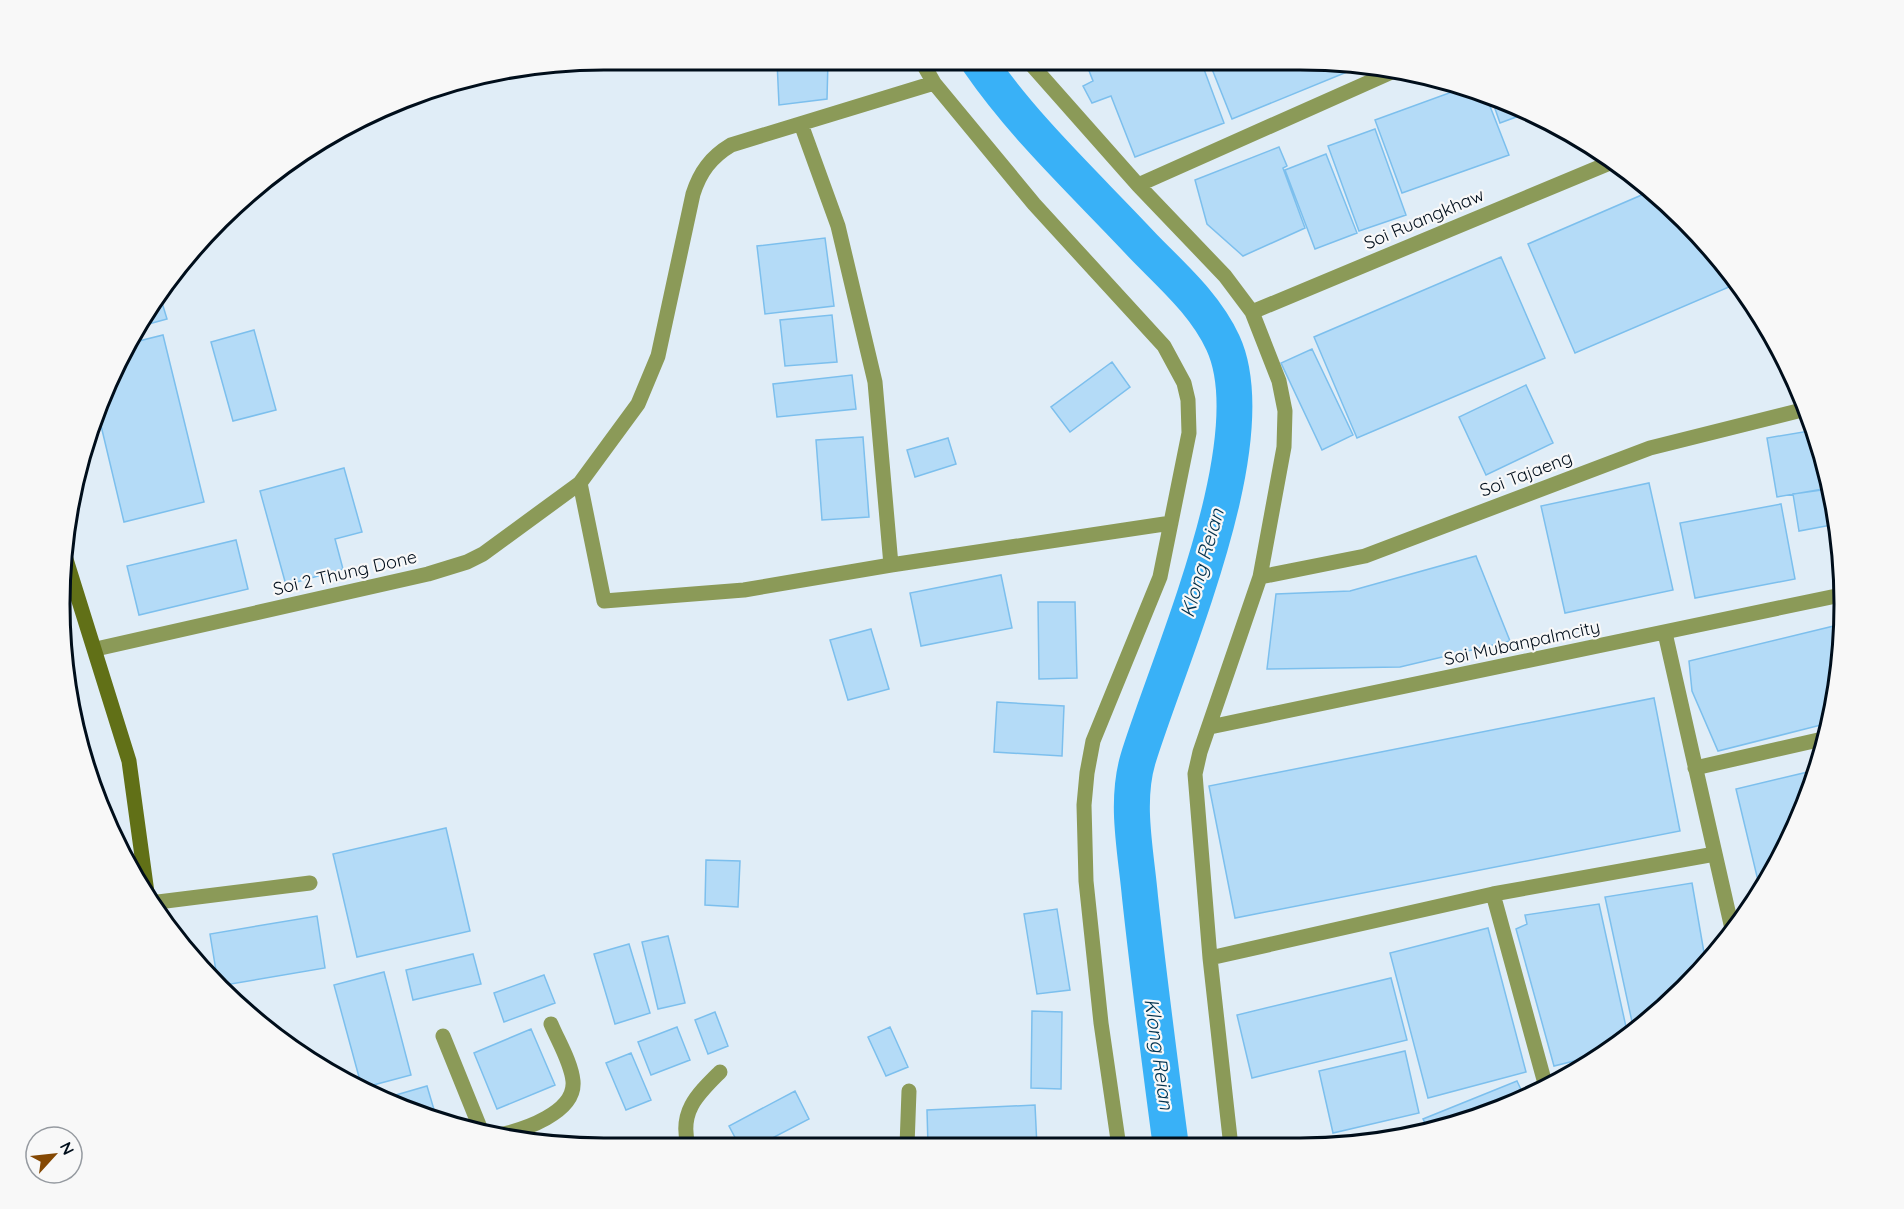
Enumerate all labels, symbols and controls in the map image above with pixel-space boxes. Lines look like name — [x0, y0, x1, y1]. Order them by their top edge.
street label: Soi Ruangkhaw — [1360, 183, 1487, 254]
street label: Soi Tajaeng — [1476, 445, 1575, 502]
water label: Klong Reian — [1174, 505, 1229, 620]
street label: Soi 2 Thung Done — [271, 545, 419, 600]
street label: Soi Mubanpalmcity — [1442, 615, 1602, 670]
water label: Klong Reian — [1139, 997, 1180, 1112]
north arrow — [24, 1125, 84, 1185]
text: N — [56, 1138, 79, 1158]

